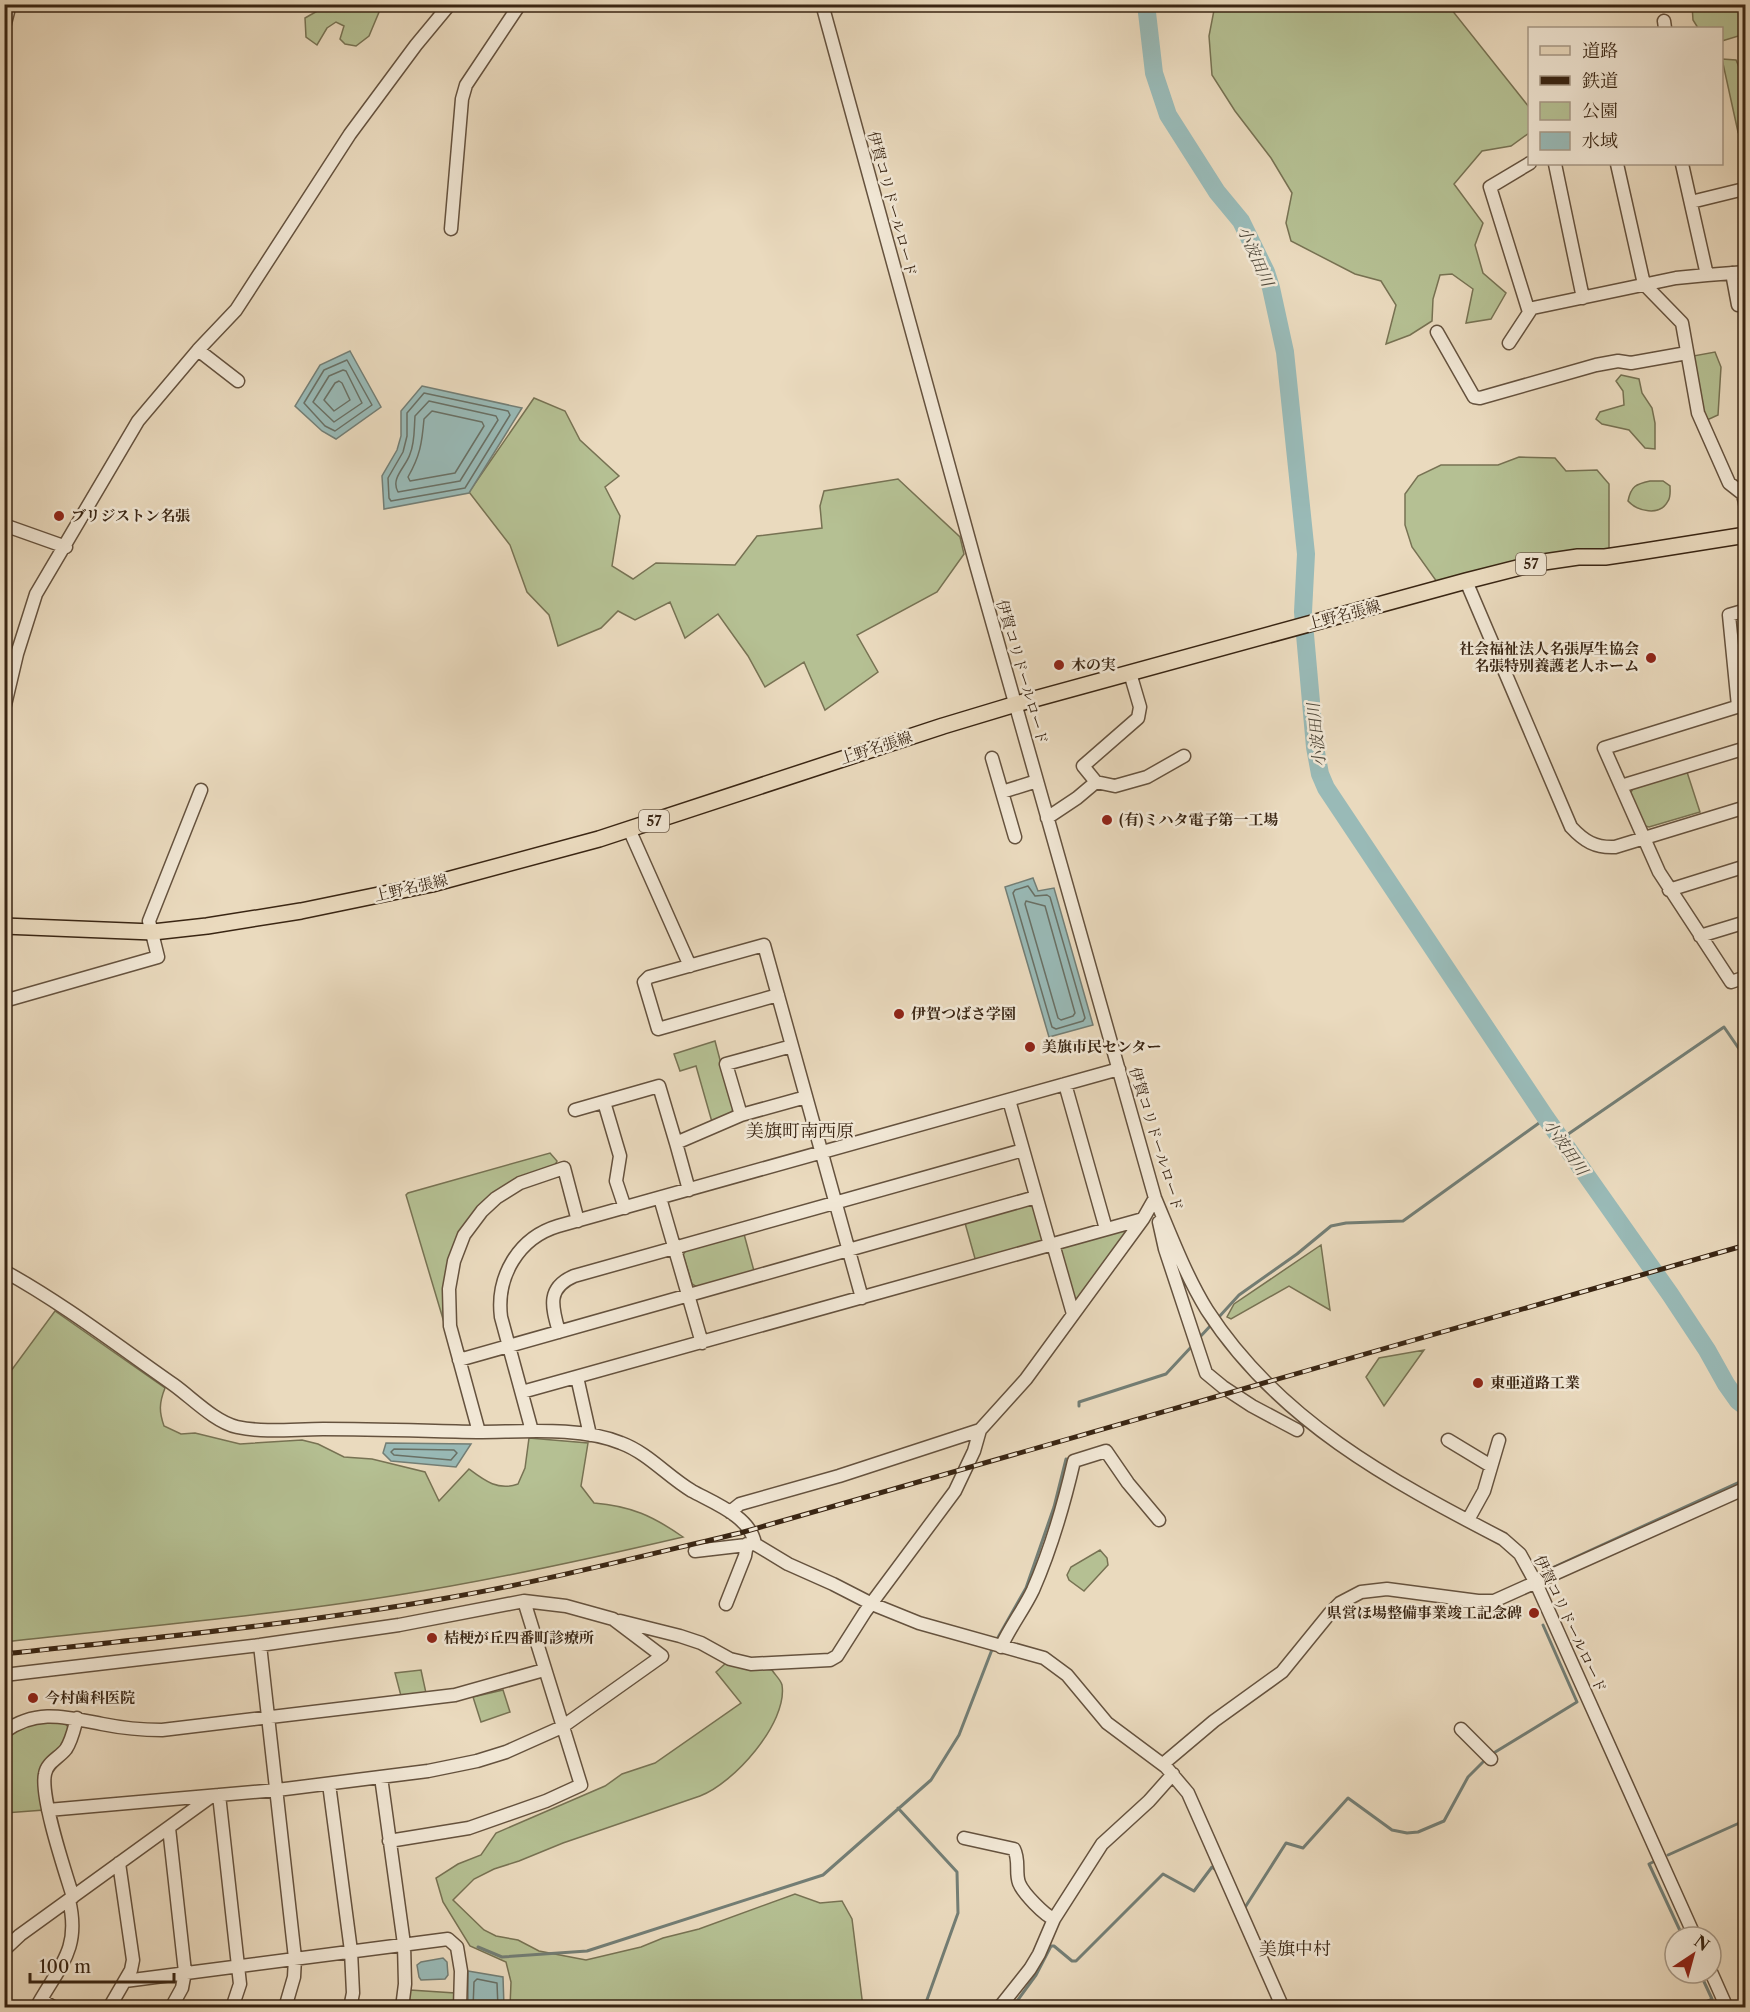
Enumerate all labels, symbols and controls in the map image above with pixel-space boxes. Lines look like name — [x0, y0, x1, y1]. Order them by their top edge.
legend — [1528, 27, 1723, 165]
text: 道路 — [1582, 40, 1618, 62]
text: 鉄道 — [1582, 70, 1618, 92]
text: 公園 — [1582, 100, 1618, 122]
street label: 伊賀コリドールロード — [864, 129, 921, 279]
text: 水域 — [1582, 130, 1618, 152]
water label: 小波田川 — [1234, 223, 1279, 291]
place label: ブリジストン名張 — [71, 506, 191, 525]
marker: ブリジストン名張 — [52, 509, 66, 523]
road number: 57 — [1516, 553, 1546, 575]
street label: 上野名張線 — [1305, 596, 1383, 633]
street label: 伊賀コリドールロード — [993, 597, 1052, 746]
place label: 社会福祉法人名張厚生協会 名張特別養護老人ホーム — [1459, 639, 1639, 675]
marker: 社会福祉法人名張厚生協会 名張特別養護老人ホーム — [1644, 651, 1658, 665]
place label: 木の実 — [1071, 655, 1116, 674]
marker: 木の実 — [1052, 658, 1066, 672]
water label: 小波田川 — [1303, 700, 1329, 768]
street label: 上野名張線 — [837, 727, 914, 768]
road number: 57 — [639, 810, 669, 832]
place label: (有)ミハタ電子第一工場 — [1119, 810, 1278, 829]
marker: (有)ミハタ電子第一工場 — [1100, 813, 1114, 827]
street label: 上野名張線 — [372, 870, 450, 905]
place label: 伊賀つばさ学園 — [911, 1004, 1016, 1023]
marker: 伊賀つばさ学園 — [892, 1007, 906, 1021]
place label: 美旗市民センター — [1042, 1037, 1161, 1056]
marker: 美旗市民センター — [1023, 1040, 1037, 1054]
street label: 伊賀コリドールロード — [1126, 1064, 1187, 1213]
water label: 小波田川 — [1539, 1115, 1594, 1181]
district label: 美旗町南西原 — [746, 1120, 854, 1142]
place label: 東亜道路工業 — [1490, 1373, 1580, 1392]
marker: 東亜道路工業 — [1471, 1376, 1485, 1390]
street label: 伊賀コリドールロード — [1530, 1552, 1611, 1696]
place label: 県営ほ場整備事業竣工記念碑 — [1327, 1603, 1522, 1622]
marker: 県営ほ場整備事業竣工記念碑 — [1527, 1606, 1541, 1620]
place label: 桔梗が丘四番町診療所 — [444, 1628, 594, 1647]
marker: 桔梗が丘四番町診療所 — [425, 1631, 439, 1645]
place label: 今村歯科医院 — [45, 1688, 135, 1707]
marker: 今村歯科医院 — [26, 1691, 40, 1705]
north arrow — [1663, 1925, 1723, 1985]
text: N — [1690, 1931, 1713, 1955]
district label: 美旗中村 — [1259, 1938, 1331, 1960]
scale bar — [30, 1946, 174, 1984]
text: 100 m — [39, 1956, 91, 1978]

